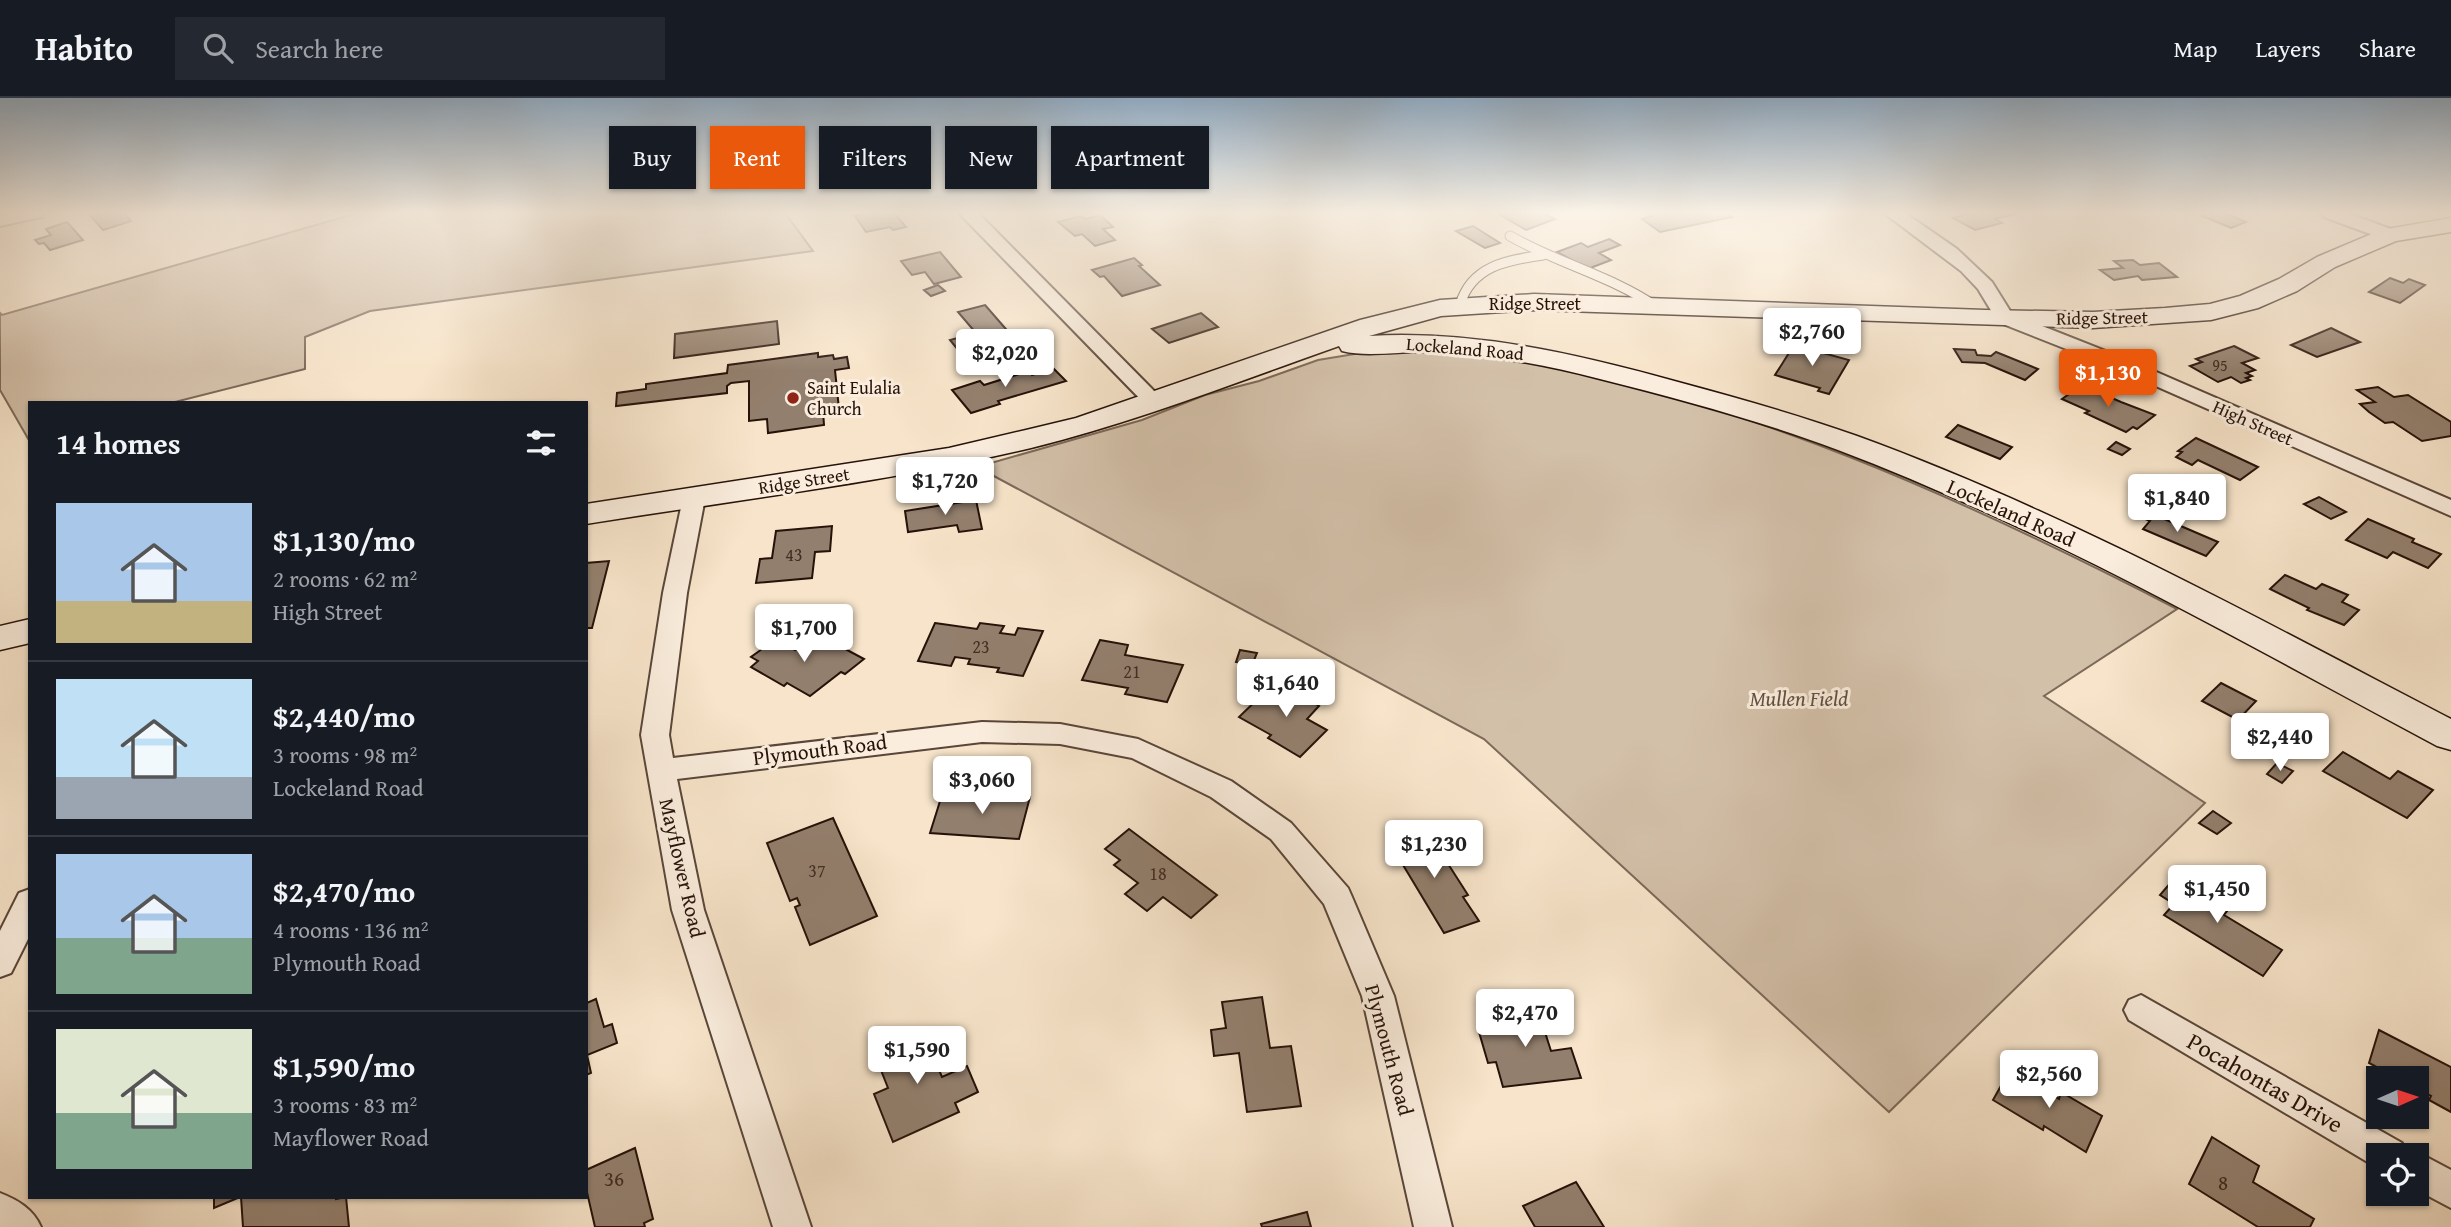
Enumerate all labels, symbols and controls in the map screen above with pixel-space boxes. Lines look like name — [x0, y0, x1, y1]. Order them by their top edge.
search box — [175, 17, 665, 80]
text: Habito — [35, 24, 133, 72]
icon: search — [199, 29, 237, 67]
text: Search here — [255, 29, 383, 68]
text: Map — [2174, 31, 2217, 66]
text: Layers — [2255, 31, 2321, 66]
text: Share — [2359, 31, 2416, 66]
chip: Buy — [609, 126, 696, 189]
chip: Rent — [710, 126, 805, 189]
chip: Filters — [819, 126, 931, 189]
chip: New — [945, 126, 1037, 189]
chip: Apartment — [1051, 126, 1209, 189]
street label: Ridge Street — [1489, 290, 1582, 317]
street label: Ridge Street — [2056, 303, 2149, 332]
pin: $2,760 — [1755, 308, 1869, 368]
text: $2,760 — [1779, 314, 1845, 347]
pin: $2,020 — [948, 330, 1062, 389]
street label: Lockeland Road — [1405, 330, 1525, 367]
text: $2,020 — [972, 335, 1038, 368]
pin: $1,130 — [2051, 350, 2165, 409]
house number: 95 — [2212, 353, 2228, 377]
text: $1,130 — [2075, 355, 2141, 388]
place label: Saint Eulalia Church — [807, 374, 901, 422]
marker: Saint Eulalia Church — [785, 390, 801, 406]
street label: High Street — [2209, 393, 2298, 453]
text: 14 homes — [56, 421, 181, 465]
icon: filters — [522, 424, 560, 462]
pin: $1,720 — [888, 458, 1002, 517]
street label: Ridge Street — [756, 460, 852, 501]
text: $1,720 — [912, 463, 978, 496]
street label: Lockeland Road — [1942, 470, 2081, 555]
pin: $1,840 — [2120, 474, 2234, 534]
text: $1,840 — [2144, 480, 2210, 513]
text: $1,130/mo — [273, 518, 415, 562]
icon: home — [112, 531, 196, 615]
house number: 43 — [785, 541, 803, 568]
text: 2 rooms · 62 m² — [273, 562, 417, 595]
text: High Street — [273, 595, 382, 628]
pin: $1,700 — [747, 604, 861, 664]
text: $1,700 — [771, 610, 837, 643]
house number: 23 — [972, 633, 990, 660]
house number: 21 — [1123, 658, 1141, 685]
pin: $1,640 — [1229, 660, 1343, 719]
text: $1,640 — [1253, 665, 1319, 698]
park label: Mullen Field — [1750, 683, 1848, 714]
text: $2,440/mo — [273, 694, 415, 738]
icon: home — [112, 707, 196, 791]
pin: $2,440 — [2223, 714, 2337, 773]
text: $2,440 — [2247, 719, 2313, 752]
street label: Plymouth Road — [751, 726, 889, 773]
text: 3 rooms · 98 m² — [273, 738, 417, 771]
pin: $3,060 — [925, 756, 1039, 816]
text: $3,060 — [949, 762, 1015, 795]
text: Lockeland Road — [273, 771, 424, 804]
street label: Mayflower Road — [651, 795, 714, 941]
pin: $1,230 — [1377, 820, 1491, 880]
text: $1,230 — [1401, 826, 1467, 859]
house number: 37 — [808, 857, 826, 884]
house number: 18 — [1149, 860, 1167, 887]
pin: $1,450 — [2160, 866, 2274, 925]
text: $2,470/mo — [273, 869, 415, 913]
text: $1,450 — [2184, 871, 2250, 904]
icon: home — [112, 882, 196, 966]
text: 4 rooms · 136 m² — [273, 913, 428, 946]
text: Plymouth Road — [273, 946, 420, 979]
street label: Plymouth Road — [1357, 981, 1422, 1120]
pin: $2,470 — [1468, 990, 1582, 1049]
text: $2,470 — [1492, 995, 1558, 1028]
street label: Pocahontas Drive — [2181, 1024, 2350, 1141]
pin: $1,590 — [860, 1026, 974, 1086]
text: $1,590 — [884, 1032, 950, 1065]
text: $1,590/mo — [273, 1044, 415, 1088]
pin: $2,560 — [1992, 1051, 2106, 1110]
text: $2,560 — [2016, 1056, 2082, 1089]
icon: home — [112, 1057, 196, 1141]
north arrow — [2366, 1066, 2429, 1129]
map controls — [2366, 1066, 2429, 1206]
text: 3 rooms · 83 m² — [273, 1088, 417, 1121]
text: Mayflower Road — [273, 1121, 429, 1154]
button: locate — [2366, 1143, 2429, 1206]
house number: 36 — [604, 1163, 624, 1194]
house number: 8 — [2218, 1167, 2228, 1198]

